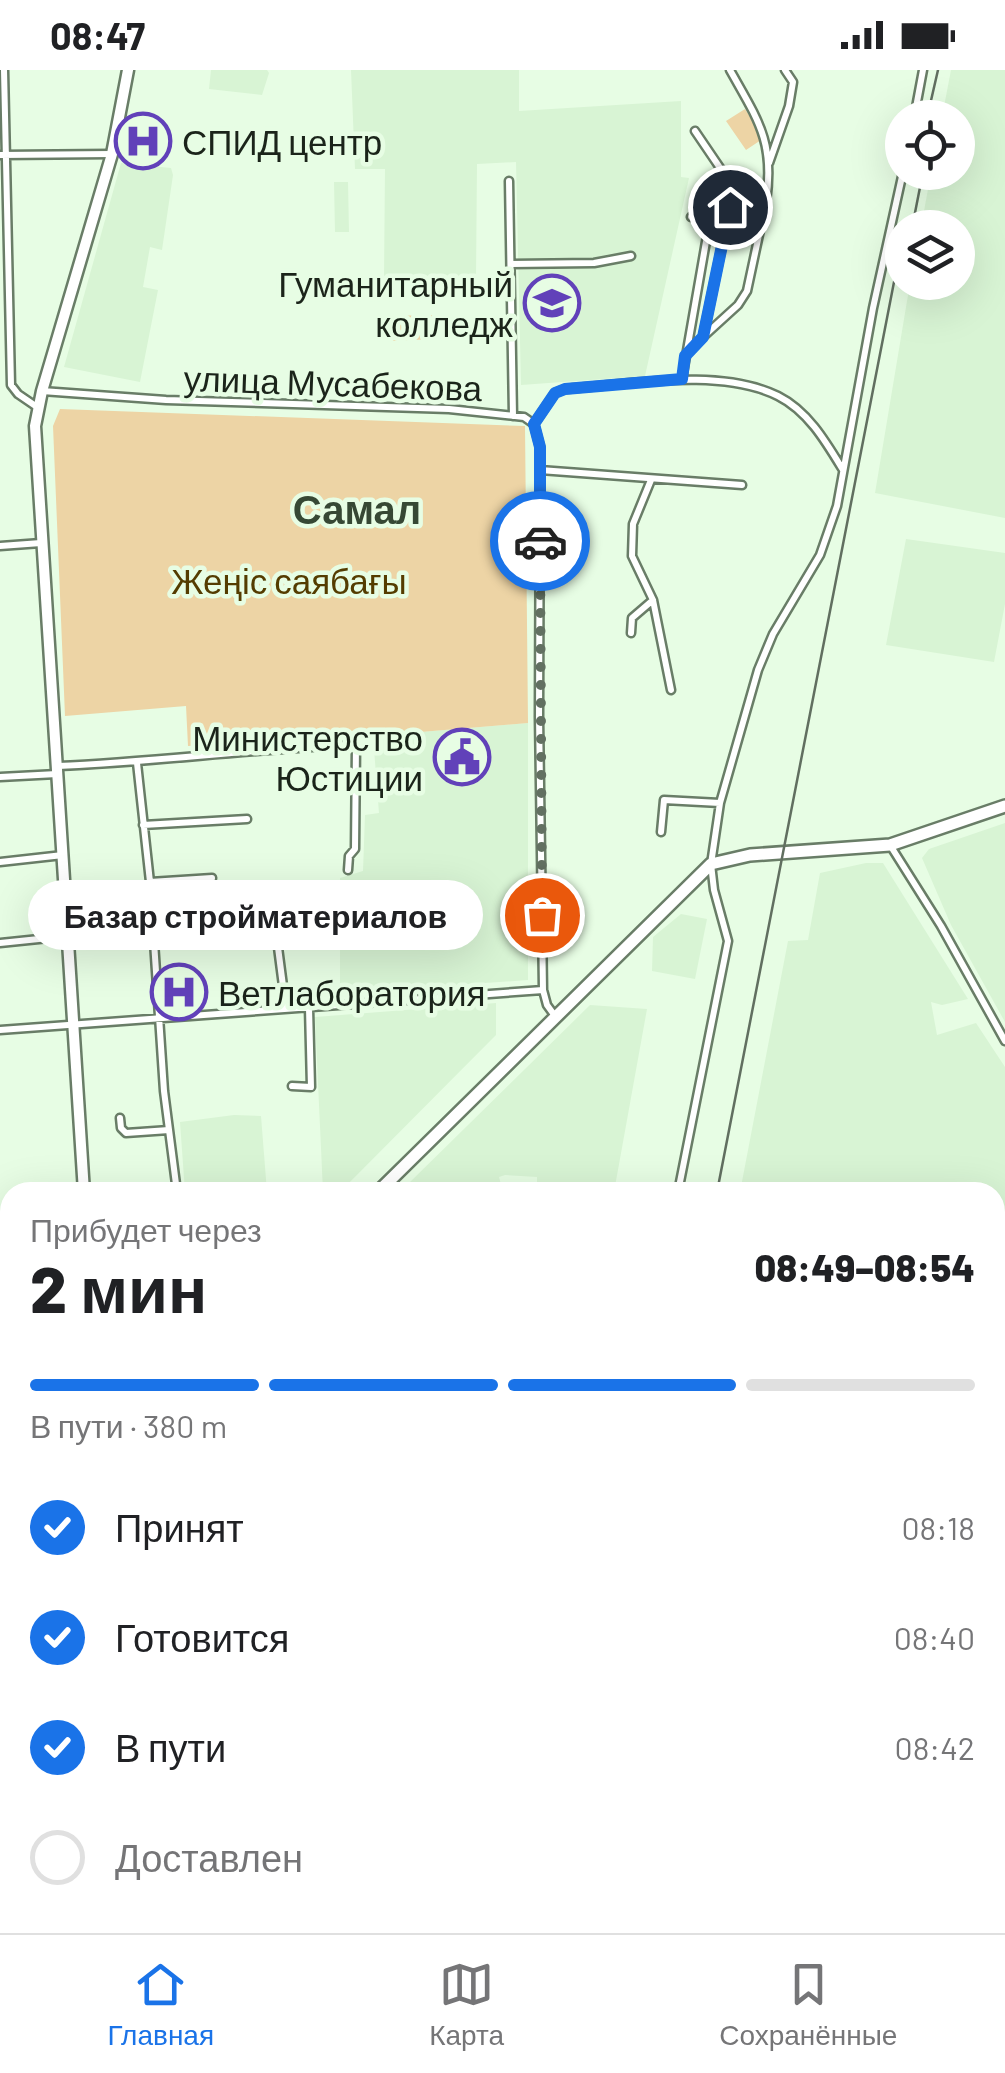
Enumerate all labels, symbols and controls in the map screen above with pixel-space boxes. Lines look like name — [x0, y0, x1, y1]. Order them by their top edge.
text: 08:47 — [50, 12, 145, 58]
map controls — [885, 100, 975, 300]
button: locate — [885, 100, 975, 190]
hospital icon: СПИД центр — [113, 111, 173, 171]
place label: СПИД центр — [182, 120, 382, 162]
pin — [688, 165, 773, 250]
icon: home — [703, 180, 758, 235]
button: layers — [885, 210, 975, 300]
place label: Гуманитарный колледж — [278, 262, 514, 344]
school or university icon: Гуманитарный колледж — [522, 273, 582, 333]
street label: улица Мусабекова — [183, 356, 484, 408]
district label: Самал — [293, 484, 421, 532]
courier — [490, 491, 590, 591]
icon: car — [513, 514, 568, 569]
park label: Жеңіс саябағы — [171, 559, 407, 601]
place label: Министерство Юстиции — [192, 716, 423, 798]
public building icon: Министерство Юстиции — [432, 727, 492, 787]
pin — [500, 873, 585, 958]
callout: Базар стройматериалов — [27, 880, 482, 950]
icon: bag — [515, 888, 570, 943]
text: Базар стройматериалов — [64, 896, 447, 934]
hospital icon: Ветлаборатория — [149, 962, 209, 1022]
place label: Ветлаборатория — [218, 971, 486, 1013]
text: Прибудет через — [30, 1210, 262, 1248]
text: 08:49–08:54 — [755, 1244, 975, 1290]
text: 2 мин — [30, 1248, 207, 1326]
text: В пути · 380 m — [30, 1406, 227, 1444]
icon: check — [30, 1500, 85, 1555]
text: Принят — [115, 1504, 244, 1550]
text: 08:18 — [902, 1508, 975, 1546]
icon: check — [30, 1610, 85, 1665]
text: Готовится — [115, 1614, 289, 1660]
text: 08:40 — [894, 1618, 975, 1656]
icon: check — [30, 1720, 85, 1775]
text: В пути — [115, 1724, 226, 1770]
text: 08:42 — [895, 1728, 975, 1766]
text: Доставлен — [115, 1834, 303, 1880]
tab: Главная — [108, 1957, 214, 2052]
tab: Карта — [429, 1957, 504, 2052]
tab: Сохранённые — [719, 1957, 897, 2052]

